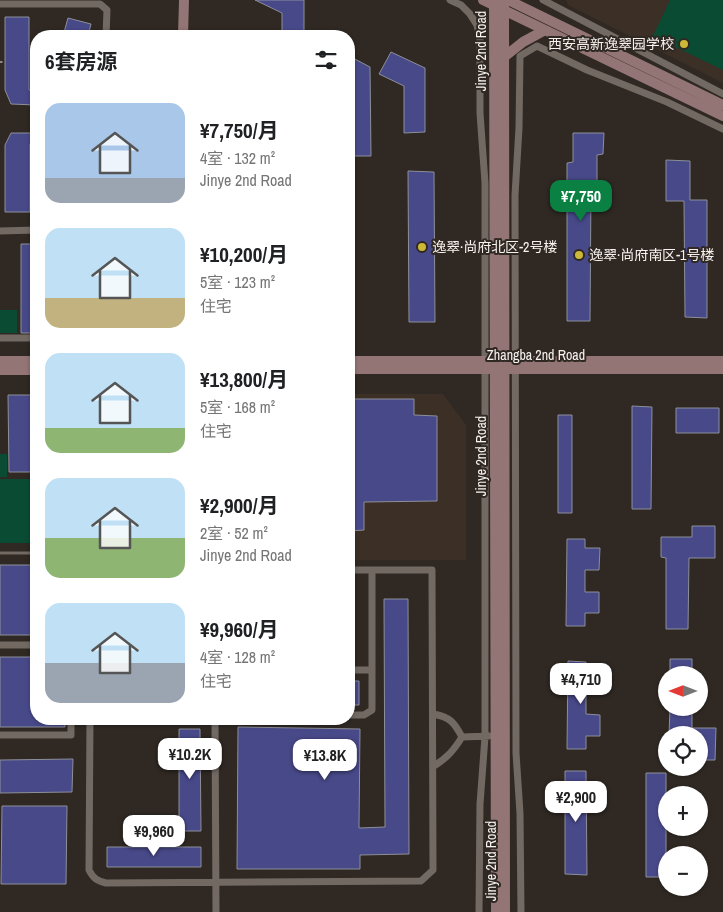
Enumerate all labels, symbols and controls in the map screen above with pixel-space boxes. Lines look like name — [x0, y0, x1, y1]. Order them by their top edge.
street label: Jinye 2nd Road — [472, 11, 490, 91]
place label: 西安高新逸翠园学校 — [548, 35, 674, 53]
marker: 西安高新逸翠园学校 — [678, 38, 690, 50]
icon: filters — [312, 46, 340, 74]
text: 6套房源 — [45, 47, 118, 76]
text: ¥7,750/月 — [200, 116, 278, 145]
icon: home — [85, 123, 145, 183]
text: 4室 · 132 m² — [200, 147, 275, 169]
text: Jinye 2nd Road — [200, 169, 292, 191]
pin: ¥7,750 — [540, 180, 622, 222]
text: ¥7,750 — [561, 185, 601, 207]
place label: 逸翠·尚府北区-2号楼 — [432, 238, 557, 256]
text: ¥10,200/月 — [200, 240, 288, 269]
marker: 逸翠·尚府北区-2号楼 — [416, 241, 428, 253]
place label: 逸翠·尚府南区-1号楼 — [589, 246, 714, 264]
icon: home — [85, 248, 145, 308]
marker: 逸翠·尚府南区-1号楼 — [573, 249, 585, 261]
text: 5室 · 123 m² — [200, 271, 275, 293]
text: 住宅 — [200, 295, 232, 317]
street label: Zhangba 2nd Road — [487, 346, 585, 364]
text: ¥13,800/月 — [200, 365, 288, 394]
icon: home — [85, 373, 145, 433]
text: 5室 · 168 m² — [200, 396, 275, 418]
street label: Jinye 2nd Road — [472, 416, 490, 496]
text: 住宅 — [200, 420, 232, 442]
text: ¥2,900/月 — [200, 491, 278, 520]
icon: home — [85, 498, 145, 558]
text: 2室 · 52 m² — [200, 522, 268, 544]
text: Jinye 2nd Road — [200, 544, 292, 566]
text: ¥9,960/月 — [200, 615, 278, 644]
icon: home — [85, 623, 145, 683]
text: 4室 · 128 m² — [200, 646, 275, 668]
pin: ¥4,710 — [540, 662, 622, 705]
north arrow — [658, 666, 708, 716]
map controls — [658, 666, 708, 896]
text: ¥4,710 — [561, 668, 601, 690]
text: 住宅 — [200, 670, 232, 692]
button: locate — [658, 726, 708, 776]
pin: ¥10.2K — [149, 738, 231, 780]
pin: ¥13.8K — [284, 738, 366, 781]
text: ¥10.2K — [169, 743, 211, 765]
text: ¥13.8K — [304, 744, 346, 766]
pin: ¥2,900 — [535, 780, 617, 823]
text: ¥2,900 — [556, 786, 596, 808]
button: + — [658, 786, 708, 836]
pin: ¥9,960 — [113, 814, 195, 857]
text: ¥9,960 — [134, 820, 174, 842]
street label: Jinye 2nd Road — [482, 821, 500, 901]
button: − — [658, 846, 708, 896]

